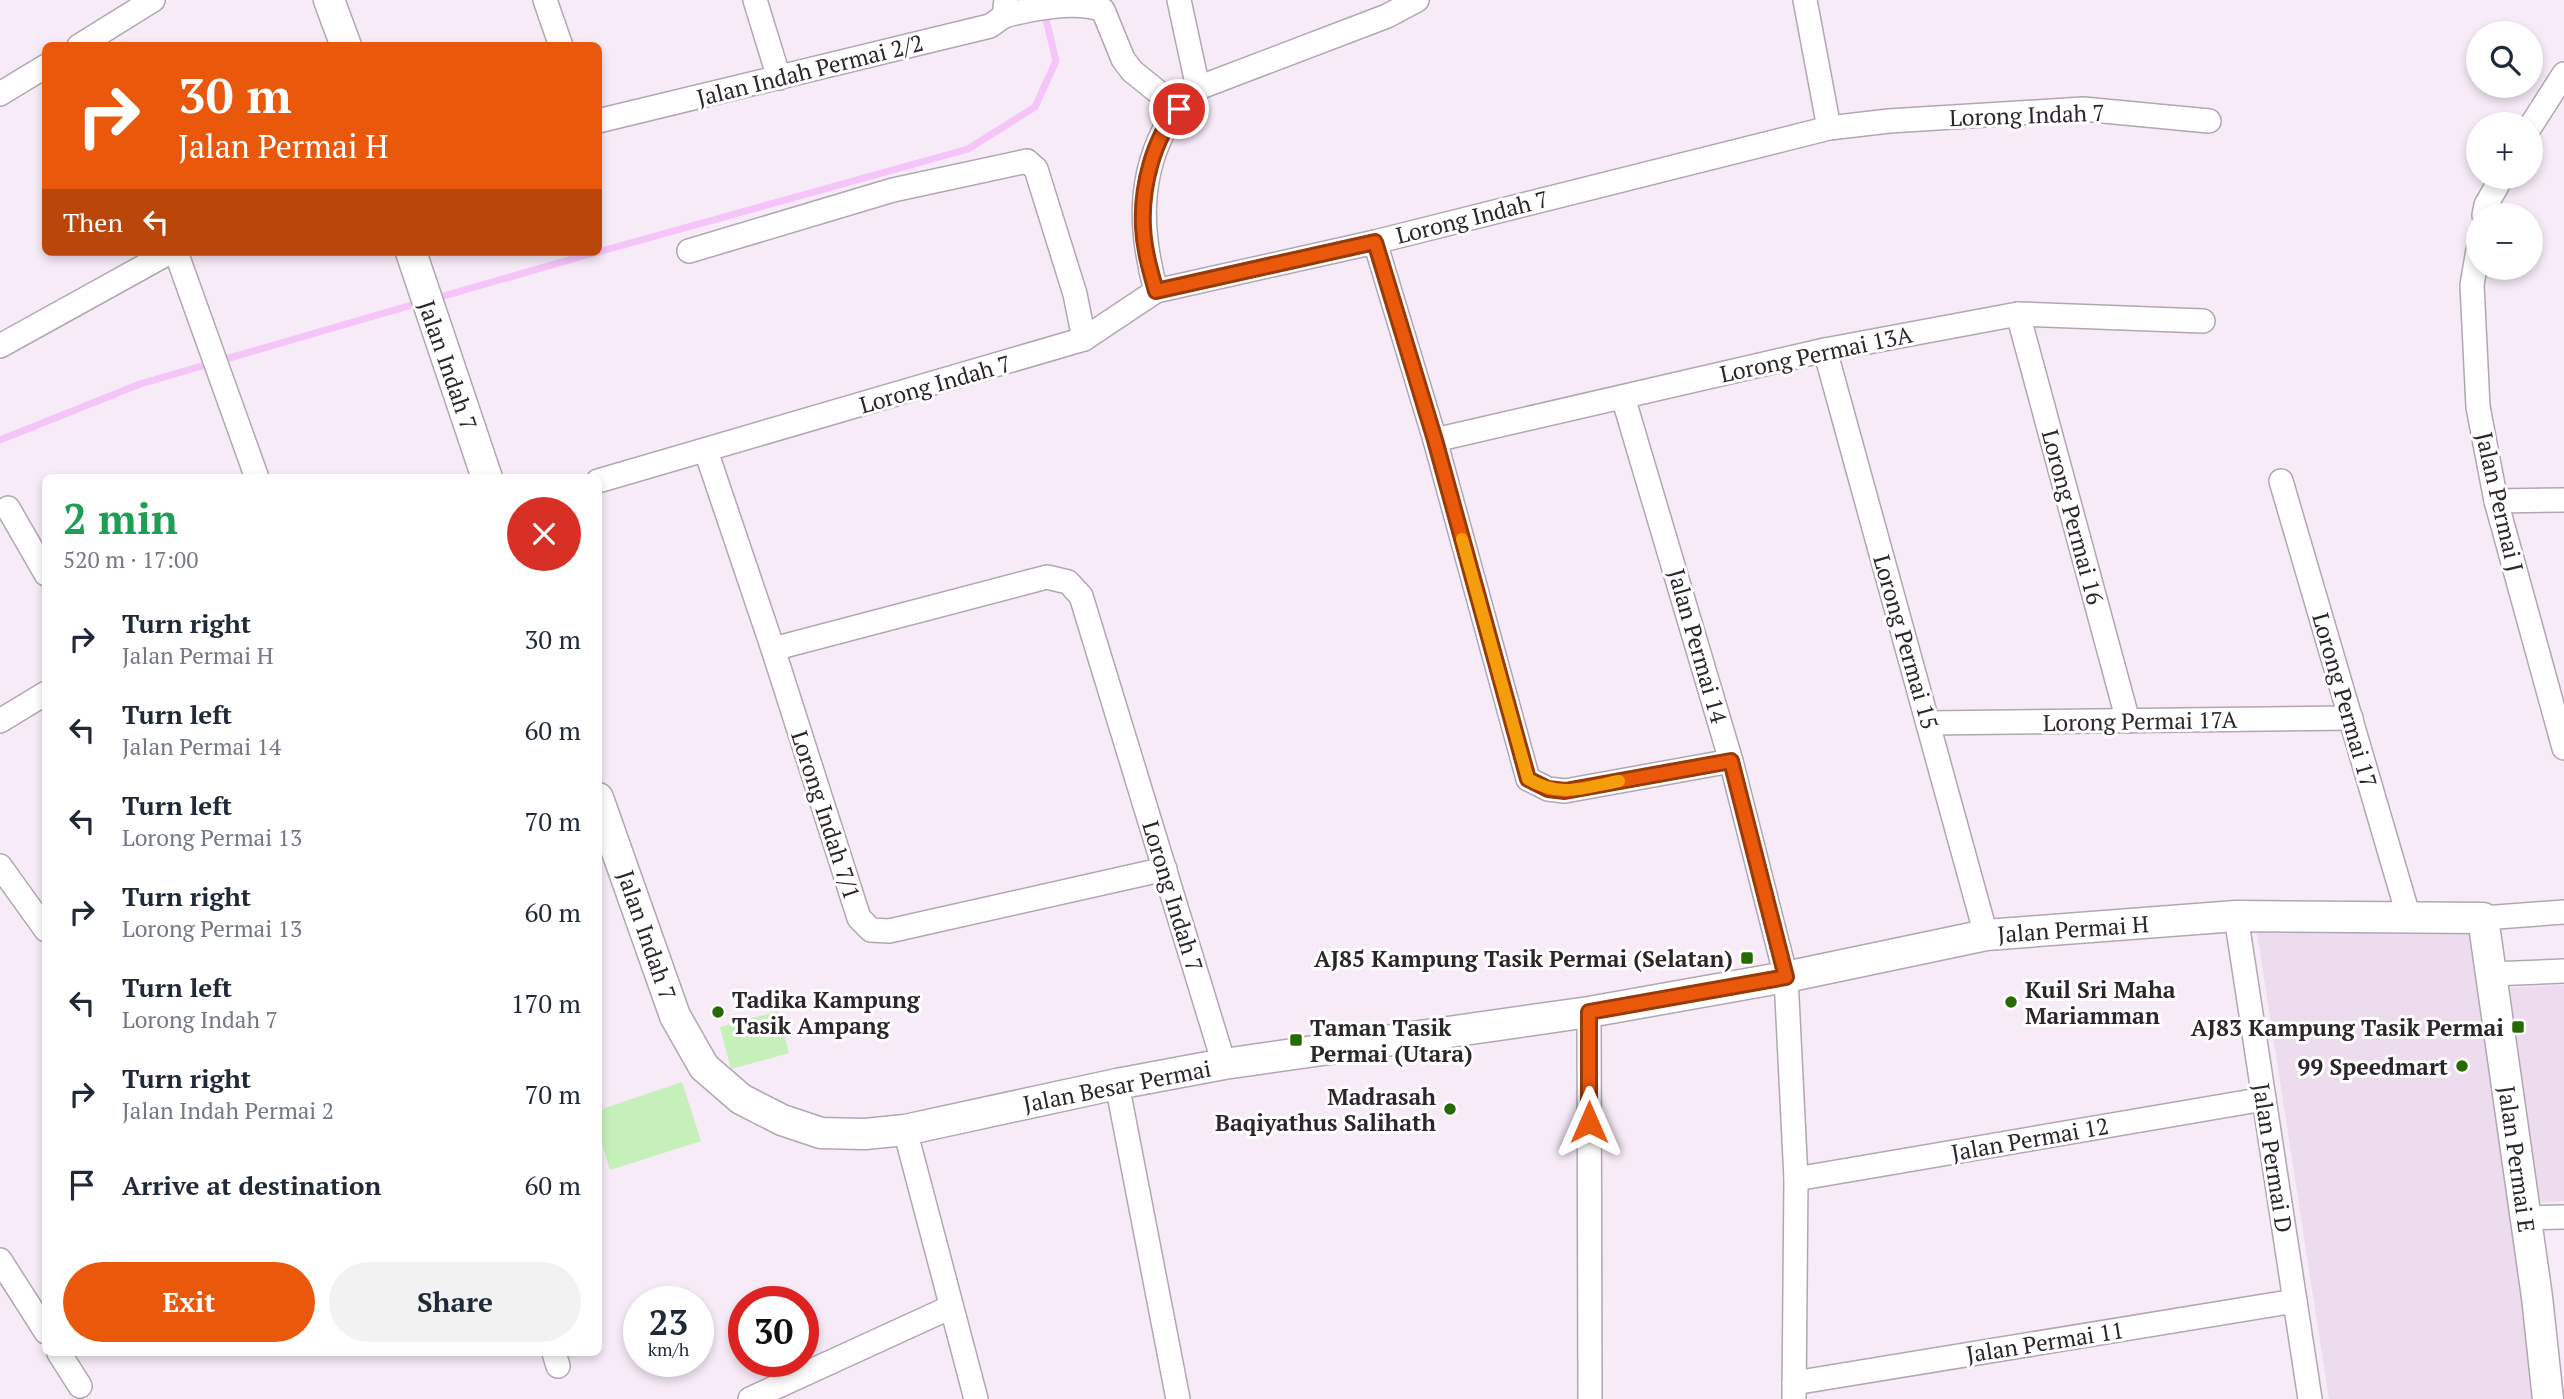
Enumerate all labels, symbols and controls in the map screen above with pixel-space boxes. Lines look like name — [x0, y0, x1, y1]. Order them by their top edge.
map controls — [2466, 21, 2543, 280]
button: search — [2466, 21, 2543, 98]
street label: Jalan Indah Permai 2/2 — [694, 27, 926, 113]
text: 30 m — [178, 62, 292, 127]
icon: right — [63, 70, 154, 161]
pin — [1149, 79, 1209, 139]
icon: arrive — [1160, 90, 1198, 128]
street label: Lorong Indah 7 — [1949, 97, 2105, 133]
button: + — [2466, 112, 2543, 189]
text: Jalan Permai H — [178, 125, 389, 167]
street label: Lorong Indah 7 — [1393, 183, 1551, 251]
icon: left — [137, 203, 175, 241]
button: − — [2466, 203, 2543, 280]
text: Then — [63, 205, 123, 239]
street label: Jalan Indah 7 — [411, 296, 485, 434]
street label: Lorong Permai 13A — [1717, 318, 1915, 390]
street label: Lorong Indah 7 — [856, 348, 1014, 420]
street label: Lorong Permai 16 — [2035, 426, 2111, 608]
street label: Jalan Permai J — [2469, 429, 2531, 575]
text: 2 min — [63, 490, 178, 546]
button: close — [507, 497, 581, 571]
text: 520 m · 17:00 — [63, 544, 198, 575]
street label: Lorong Permai 15 — [1866, 551, 1946, 733]
street label: Jalan Permai 14 — [1661, 565, 1735, 727]
text: Turn right — [122, 606, 251, 640]
street label: Lorong Permai 17 — [2305, 609, 2385, 791]
icon: right — [63, 620, 101, 658]
text: 30 m — [525, 622, 581, 656]
text: Jalan Permai H — [122, 640, 273, 671]
text: Turn left — [122, 697, 232, 731]
street label: Lorong Permai 17A — [2043, 704, 2238, 738]
icon: left — [63, 711, 101, 749]
text: 60 m — [525, 713, 581, 747]
street label: Lorong Indah 7/1 — [784, 727, 868, 903]
text: Jalan Permai 14 — [122, 731, 281, 762]
text: Turn left — [122, 788, 232, 822]
icon: left — [63, 802, 101, 840]
text: 70 m — [525, 804, 581, 838]
street label: Lorong Indah 7 — [1135, 817, 1211, 975]
text: Lorong Permai 13 — [122, 822, 302, 853]
street label: Jalan Indah 7 — [610, 866, 684, 1004]
text: Turn right — [122, 879, 251, 913]
icon: right — [63, 893, 101, 931]
text: 60 m — [525, 895, 581, 929]
street label: Jalan Permai H — [1996, 908, 2150, 950]
text: Lorong Permai 13 — [122, 913, 302, 944]
place label: AJ85 Kampung Tasik Permai (Selatan) — [1314, 943, 1733, 974]
marker: AJ85 Kampung Tasik Permai (Selatan) — [1739, 950, 1755, 966]
text: Turn left — [122, 970, 232, 1004]
place label: Kuil Sri Maha Mariamman — [2025, 974, 2176, 1031]
icon: left — [63, 984, 101, 1022]
place label: Tadika Kampung Tasik Ampang — [732, 984, 921, 1041]
text: 170 m — [511, 986, 581, 1020]
marker: Kuil Sri Maha Mariamman — [2003, 994, 2019, 1010]
text: Lorong Indah 7 — [122, 1004, 278, 1035]
marker: Tadika Kampung Tasik Ampang — [710, 1004, 726, 1020]
place label: Taman Tasik Permai (Utara) — [1310, 1012, 1473, 1069]
place label: AJ83 Kampung Tasik Permai — [2191, 1012, 2504, 1043]
marker: AJ83 Kampung Tasik Permai — [2510, 1019, 2526, 1035]
marker: Taman Tasik Permai (Utara) — [1288, 1032, 1304, 1048]
place label: 99 Speedmart — [2297, 1051, 2448, 1082]
street label: Jalan Besar Permai — [1020, 1053, 1214, 1119]
marker: 99 Speedmart — [2454, 1058, 2470, 1074]
text: Turn right — [122, 1061, 251, 1095]
icon: right — [63, 1075, 101, 1113]
text: 70 m — [525, 1077, 581, 1111]
place label: Madrasah Baqiyathus Salihath — [1215, 1081, 1436, 1138]
street label: Jalan Permai D — [2246, 1081, 2300, 1235]
street label: Jalan Permai E — [2491, 1084, 2543, 1234]
position arrow — [1552, 1085, 1626, 1159]
text: Jalan Indah Permai 2 — [122, 1095, 334, 1126]
marker: Madrasah Baqiyathus Salihath — [1442, 1101, 1458, 1117]
street label: Jalan Permai 12 — [1949, 1110, 2111, 1168]
icon: arrive — [63, 1166, 101, 1204]
text: Arrive at destination — [122, 1168, 381, 1202]
text: 60 m — [525, 1168, 581, 1202]
button: Exit — [63, 1262, 315, 1342]
button: Share — [329, 1262, 581, 1342]
speed limit sign: 30 — [728, 1286, 819, 1377]
text: 23 — [649, 1299, 688, 1345]
street label: Jalan Permai 11 — [1964, 1314, 2126, 1370]
text: km/h — [648, 1337, 689, 1361]

